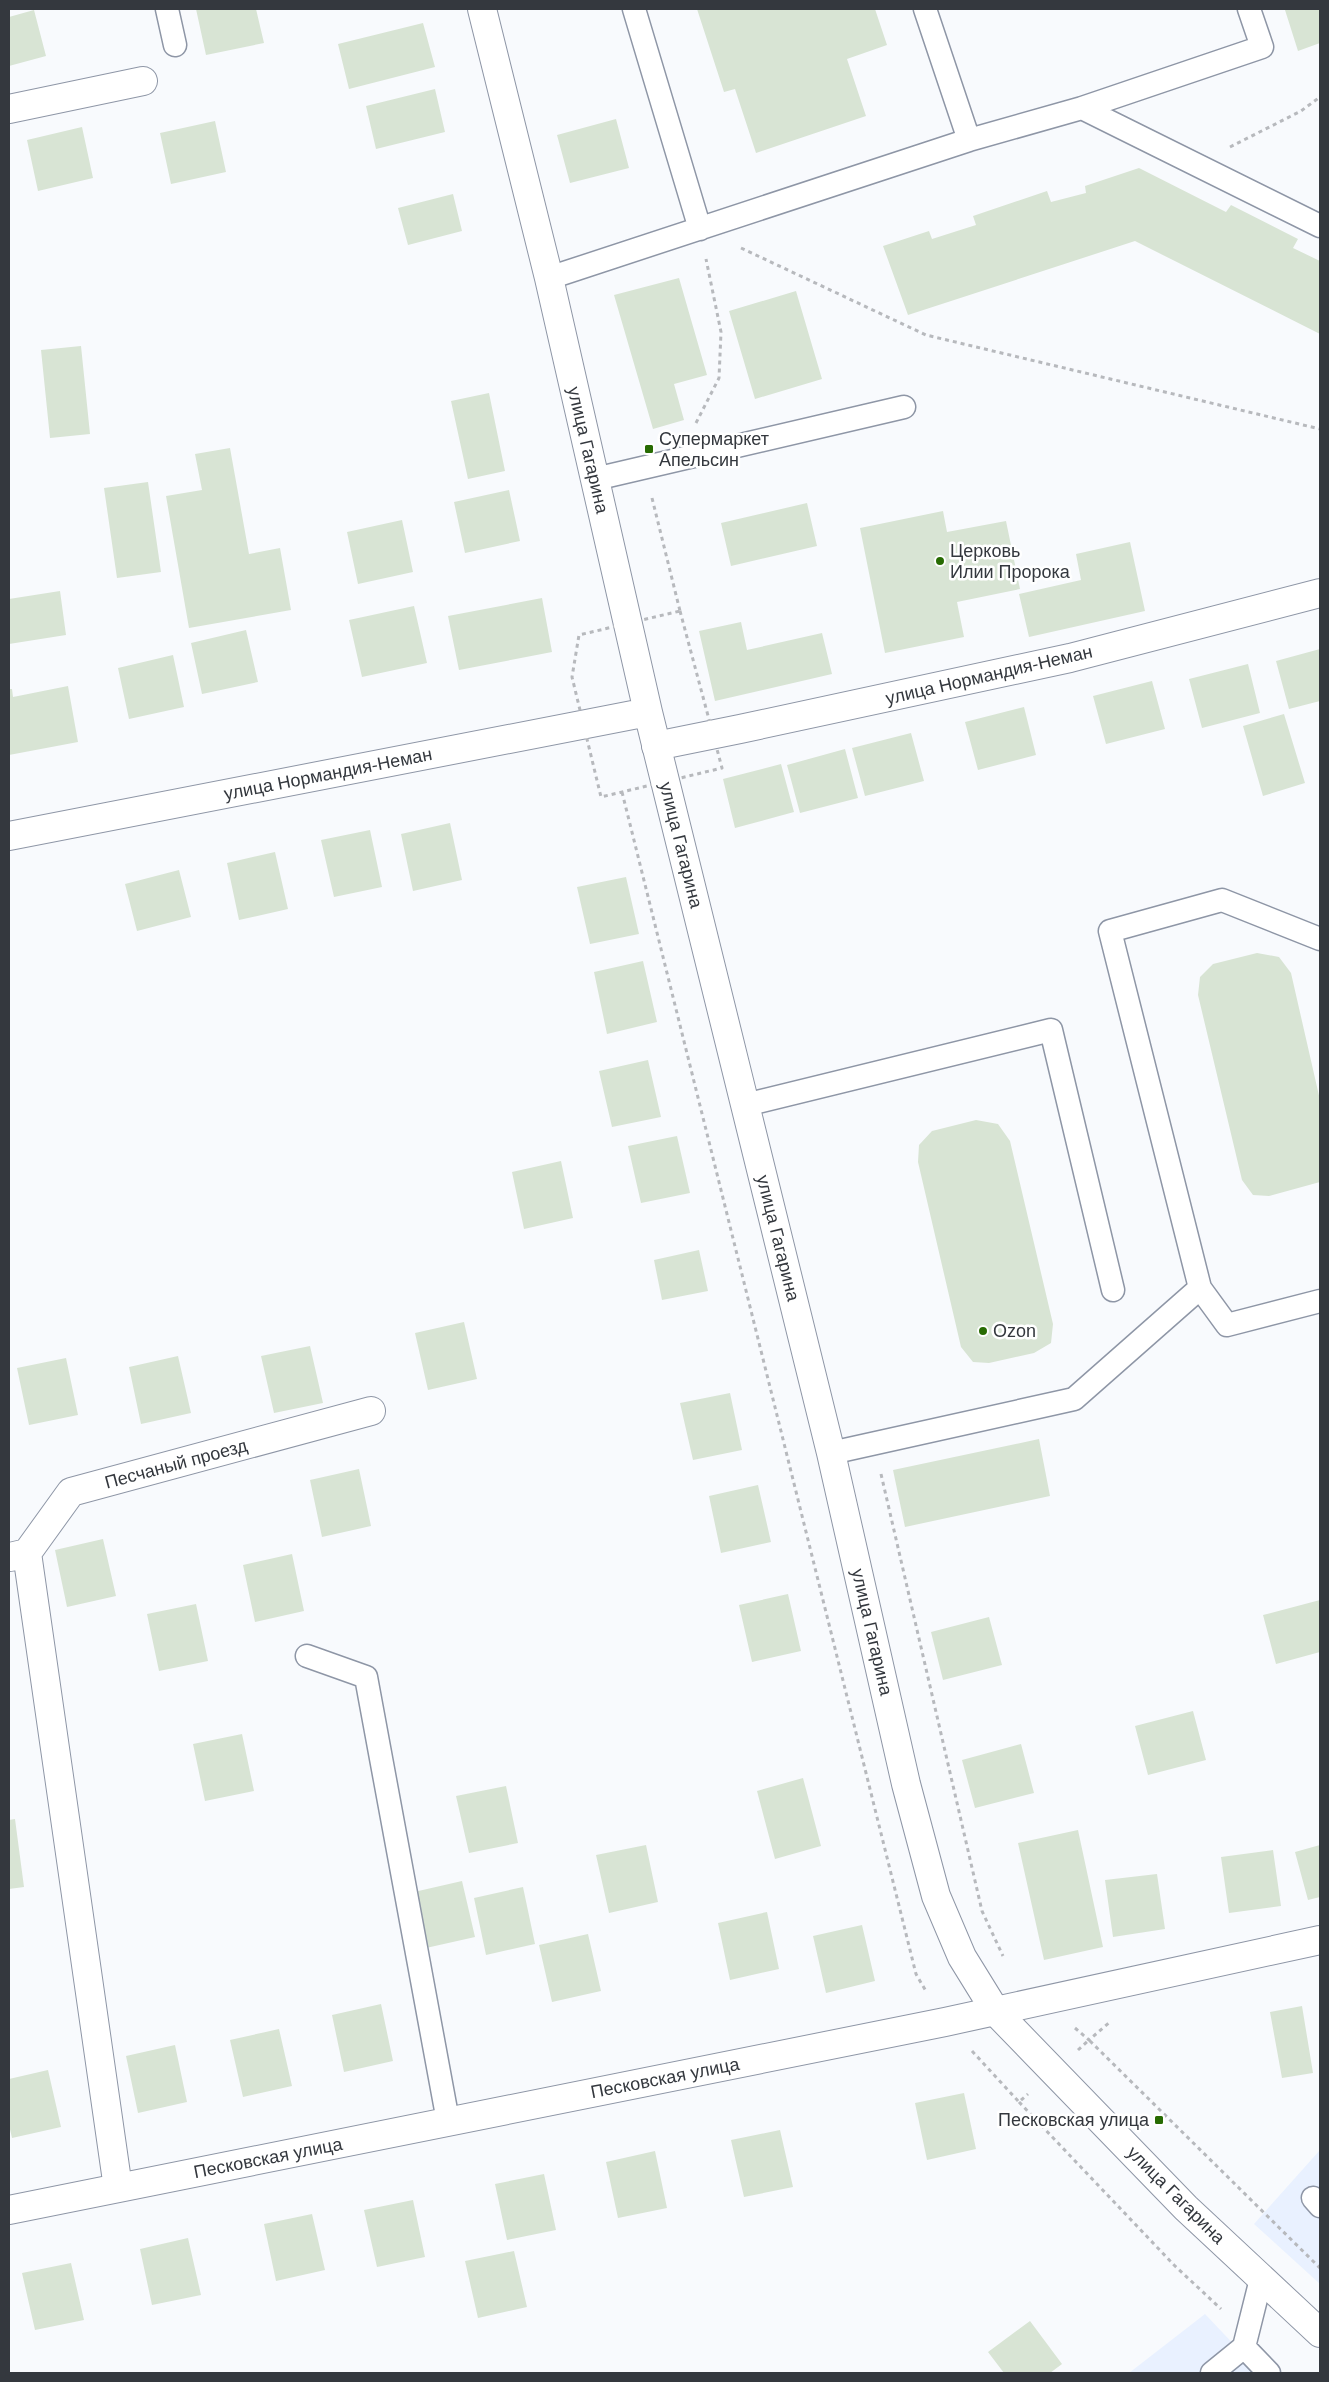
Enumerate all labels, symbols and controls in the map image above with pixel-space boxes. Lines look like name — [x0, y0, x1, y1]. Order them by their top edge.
street label: улица Гагарина — [564, 385, 613, 516]
place label: Супермаркет Апельсин — [659, 429, 769, 470]
marker: Супермаркет Апельсин — [643, 443, 655, 455]
place label: Церковь Илии Пророка — [950, 541, 1071, 582]
marker: Церковь Илии Пророка — [934, 555, 946, 567]
street label: улица Нормандия-Неман — [884, 641, 1094, 709]
street label: улица Нормандия-Неман — [222, 744, 434, 804]
street label: улица Гагарина — [656, 780, 707, 911]
street label: улица Гагарина — [753, 1173, 804, 1304]
place label: Ozon — [993, 1321, 1036, 1341]
marker: Ozon — [977, 1325, 989, 1337]
street label: Песчаный проезд — [103, 1435, 250, 1493]
street label: улица Гагарина — [848, 1567, 897, 1698]
street label: Песковская улица — [589, 2054, 742, 2102]
place label: Песковская улица — [998, 2110, 1150, 2130]
marker: Песковская улица — [1153, 2114, 1165, 2126]
street label: Песковская улица — [192, 2134, 345, 2182]
street label: улица Гагарина — [1123, 2142, 1230, 2249]

